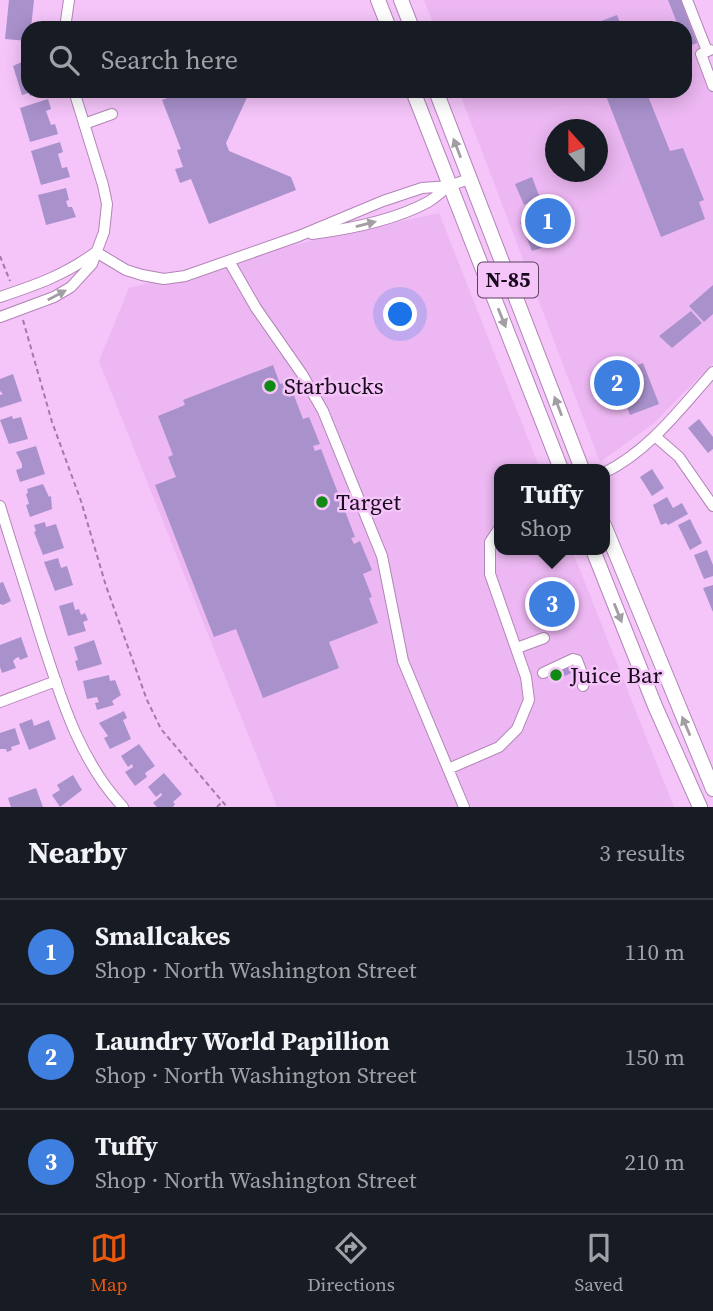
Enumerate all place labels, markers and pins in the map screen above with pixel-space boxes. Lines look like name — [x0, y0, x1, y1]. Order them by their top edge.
pin: 1 — [525, 195, 571, 247]
pin: 2 — [594, 357, 640, 409]
place label: Starbucks — [284, 370, 384, 402]
marker: Starbucks — [262, 378, 278, 394]
place label: Target — [336, 486, 401, 518]
marker: Target — [314, 494, 330, 510]
pin: 3 — [529, 578, 575, 630]
place label: Juice Bar — [569, 659, 663, 691]
marker: Juice Bar — [548, 667, 564, 683]

